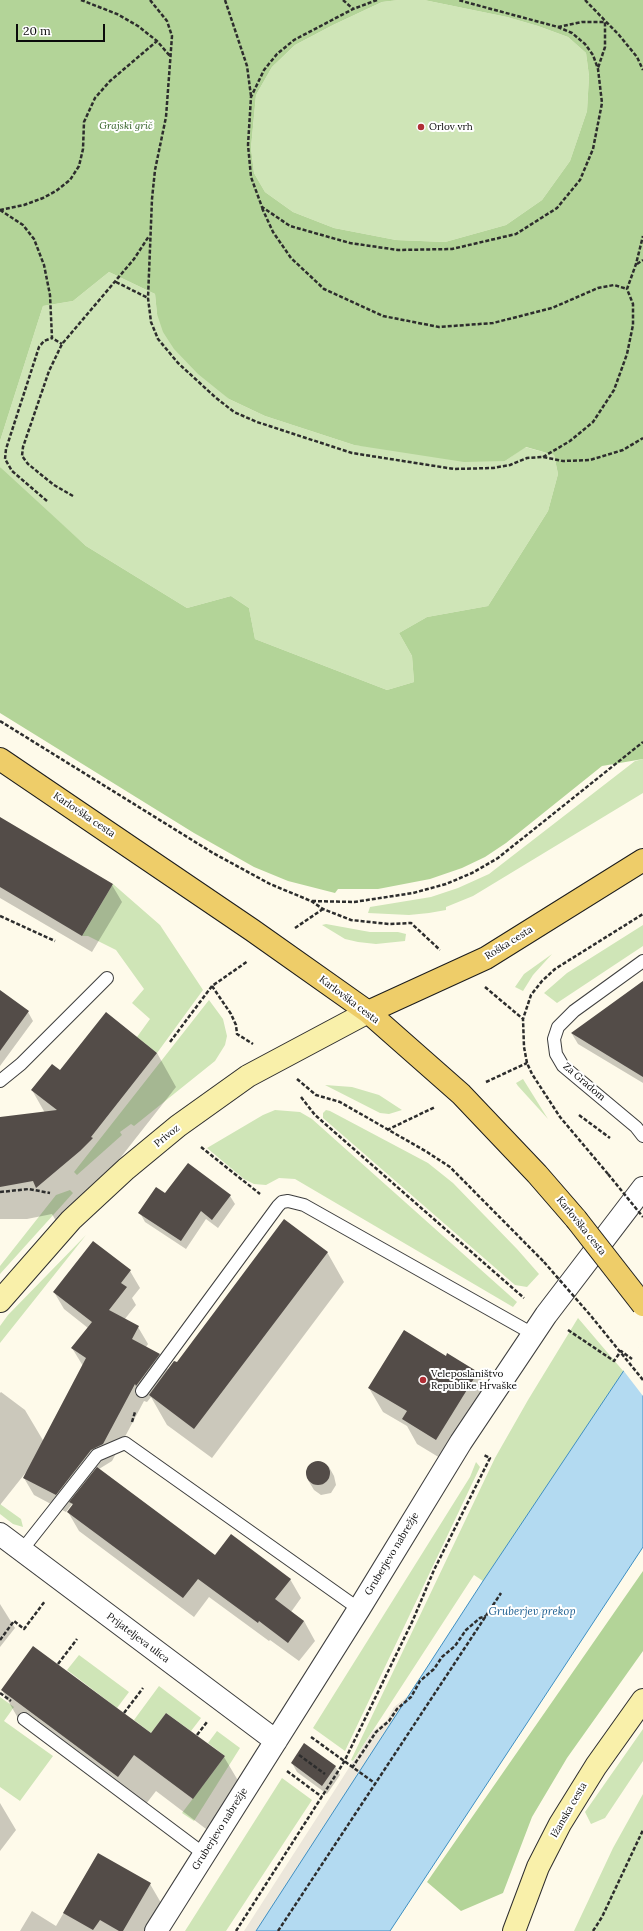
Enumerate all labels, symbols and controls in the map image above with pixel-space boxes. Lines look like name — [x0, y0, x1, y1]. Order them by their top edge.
scale bar — [18, 16, 107, 42]
text: 20 m — [23, 23, 51, 38]
park label: Grajski grič — [99, 120, 153, 132]
place label: Orlov vrh — [429, 121, 473, 133]
marker: Orlov vrh — [416, 122, 426, 132]
street label: Karlovška cesta — [51, 790, 117, 840]
street label: Roška cesta — [483, 924, 535, 962]
street label: Karlovška cesta — [317, 974, 381, 1026]
street label: Za Gradom — [561, 1061, 607, 1103]
street label: Privoz — [152, 1122, 182, 1150]
street label: Karlovška cesta — [554, 1194, 608, 1258]
place label: Veleposlaništvo Republike Hrvaške — [431, 1368, 517, 1392]
marker: Veleposlaništvo Republike Hrvaške — [418, 1375, 428, 1385]
street label: Gruberjevo nabrežje — [362, 1510, 422, 1598]
water label: Gruberjev prekop — [489, 1605, 575, 1619]
street label: Prijateljeva ulica — [104, 1610, 172, 1666]
street label: Ižanska cesta — [548, 1780, 590, 1840]
street label: Gruberjevo nabrežje — [190, 1786, 250, 1872]

